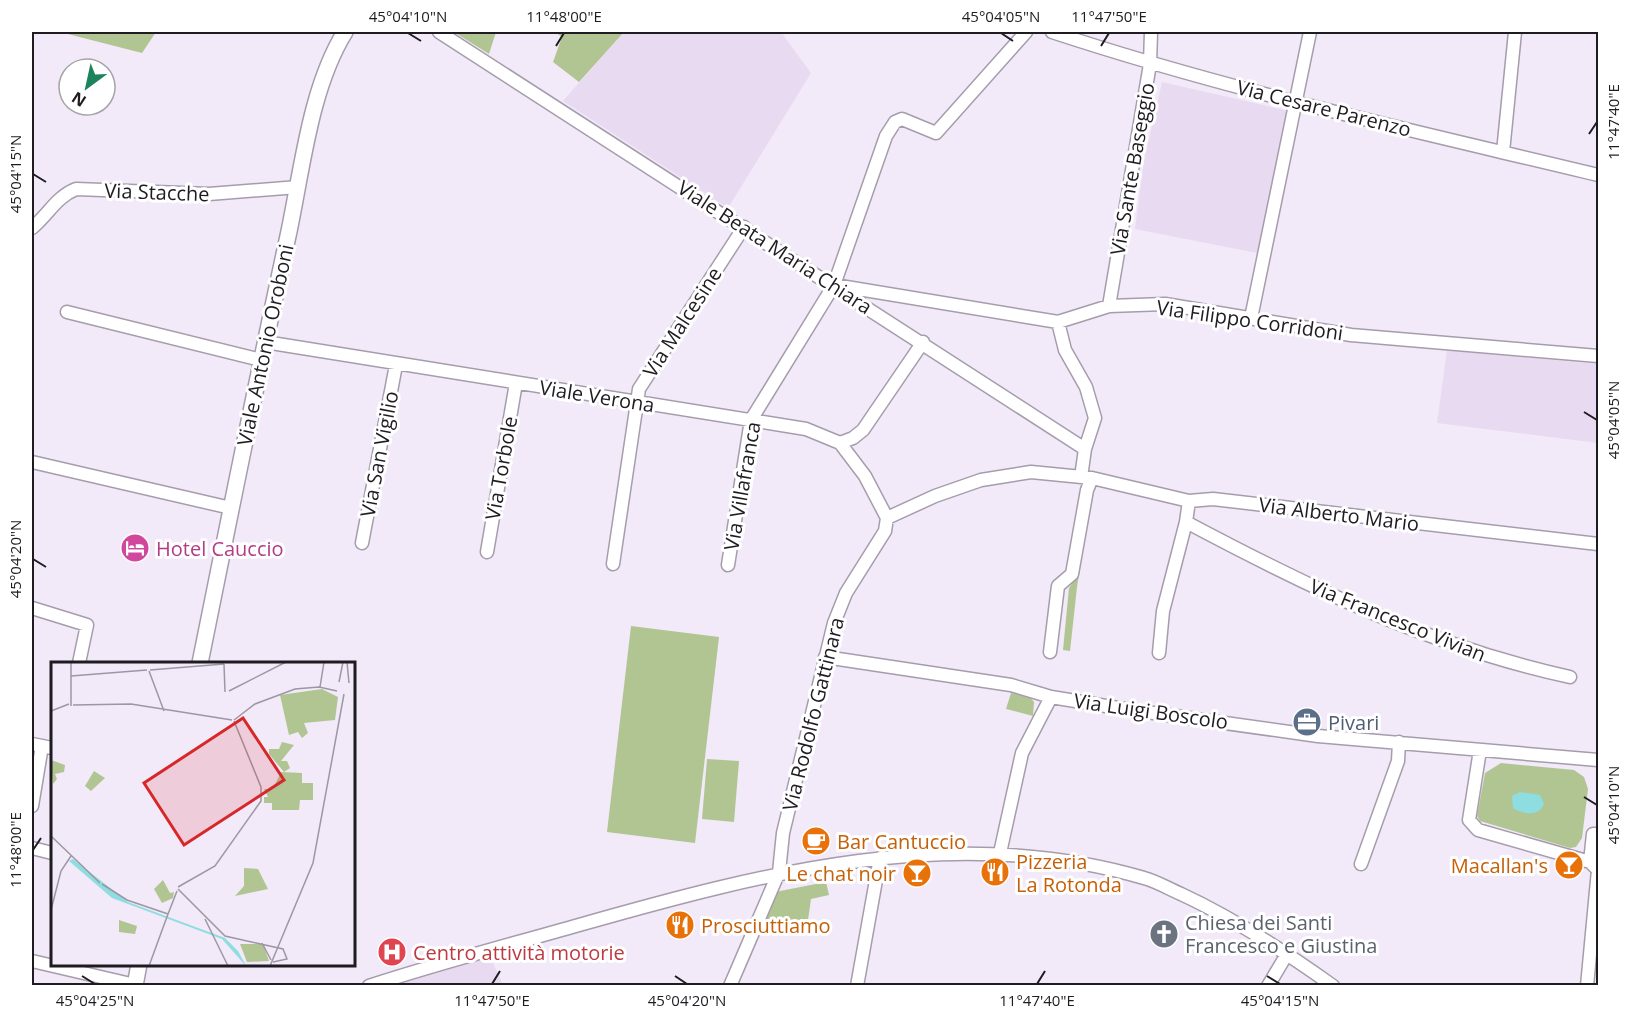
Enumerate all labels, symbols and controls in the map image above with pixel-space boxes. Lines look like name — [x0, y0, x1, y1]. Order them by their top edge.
text: 45°04'10"N — [369, 6, 447, 26]
text: 11°48'00"E — [526, 6, 602, 26]
text: 45°04'05"N — [962, 6, 1040, 26]
text: 11°47'50"E — [1071, 6, 1147, 26]
north arrow — [57, 57, 117, 117]
street label: Via Cesare Parenzo — [1234, 73, 1414, 143]
street label: Via Sante Baseggio — [1104, 81, 1160, 257]
text: 11°47'40"E — [1603, 84, 1623, 160]
text: N — [67, 87, 90, 112]
text: 45°04'15"N — [5, 135, 25, 213]
street label: Viale Beata Maria Chiara — [672, 174, 878, 320]
street label: Via Stacche — [104, 177, 210, 207]
street label: Viale Antonio Oroboni — [230, 242, 300, 448]
street label: Via Malcesine — [636, 262, 728, 382]
street label: Via Filippo Corridoni — [1155, 294, 1345, 346]
street label: Viale Verona — [537, 374, 657, 418]
text: 45°04'05"N — [1603, 381, 1623, 459]
street label: Via San Vigilio — [354, 389, 404, 519]
street label: Via Torbole — [479, 414, 523, 522]
street label: Via Villafranca — [717, 419, 767, 553]
street label: Via Alberto Mario — [1257, 491, 1421, 537]
text: 45°04'20"N — [5, 520, 25, 598]
hotel icon: Hotel Cauccio — [119, 532, 151, 564]
place label: Hotel Cauccio — [156, 535, 284, 562]
street label: Via Francesco Vivian — [1306, 572, 1490, 668]
street label: Via Rodolfo Gattinara — [776, 614, 850, 814]
inset map — [51, 662, 356, 966]
street label: Via Luigi Boscolo — [1072, 687, 1230, 735]
office icon: Pivari — [1291, 706, 1323, 738]
place label: Pivari — [1328, 709, 1379, 736]
text: 45°04'10"N — [1603, 766, 1623, 844]
text: 11°48'00"E — [5, 812, 25, 888]
cafe icon: Bar Cantuccio — [800, 825, 832, 857]
place label: Bar Cantuccio — [837, 828, 966, 855]
place label: Pizzeria La Rotonda — [1016, 848, 1122, 898]
bar icon: Macallan's — [1553, 849, 1585, 881]
place label: Macallan's — [1451, 852, 1548, 879]
restaurant icon: Pizzeria La Rotonda — [979, 856, 1011, 888]
bar icon: Le chat noir — [901, 857, 933, 889]
place label: Le chat noir — [786, 860, 896, 887]
restaurant icon: Prosciuttiamo — [664, 909, 696, 941]
place label: Chiesa dei Santi Francesco e Giustina — [1185, 909, 1377, 959]
place label: Prosciuttiamo — [701, 912, 831, 939]
church icon: Chiesa dei Santi Francesco e Giustina — [1148, 918, 1180, 950]
hospital icon: Centro attività motorie — [376, 936, 408, 968]
place label: Centro attività motorie — [413, 939, 625, 966]
text: 45°04'25"N — [56, 990, 134, 1010]
text: 11°47'50"E — [454, 990, 530, 1010]
text: 45°04'20"N — [648, 990, 726, 1010]
text: 11°47'40"E — [999, 990, 1075, 1010]
text: 45°04'15"N — [1241, 990, 1319, 1010]

